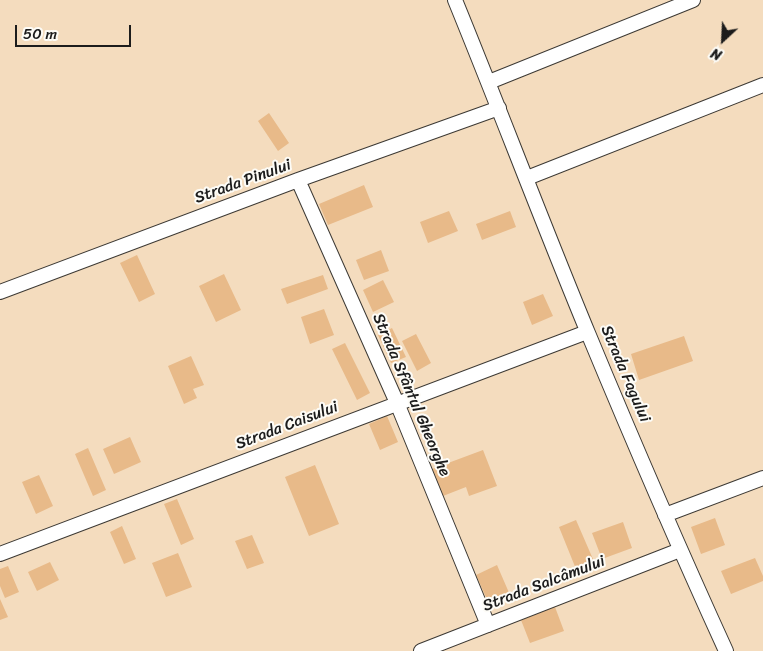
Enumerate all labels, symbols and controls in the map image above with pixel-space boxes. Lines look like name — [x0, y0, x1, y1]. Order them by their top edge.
scale bar — [18, 15, 134, 47]
north arrow — [698, 15, 748, 65]
text: 50 m — [23, 21, 57, 47]
text: N — [707, 41, 726, 67]
street label: Strada Pinului — [192, 156, 294, 208]
street label: Strada Sfântul Gheorghe — [368, 311, 454, 479]
street label: Strada Fagului — [596, 323, 654, 425]
street label: Strada Caisului — [233, 398, 341, 454]
street label: Strada Salcâmului — [480, 552, 608, 616]

